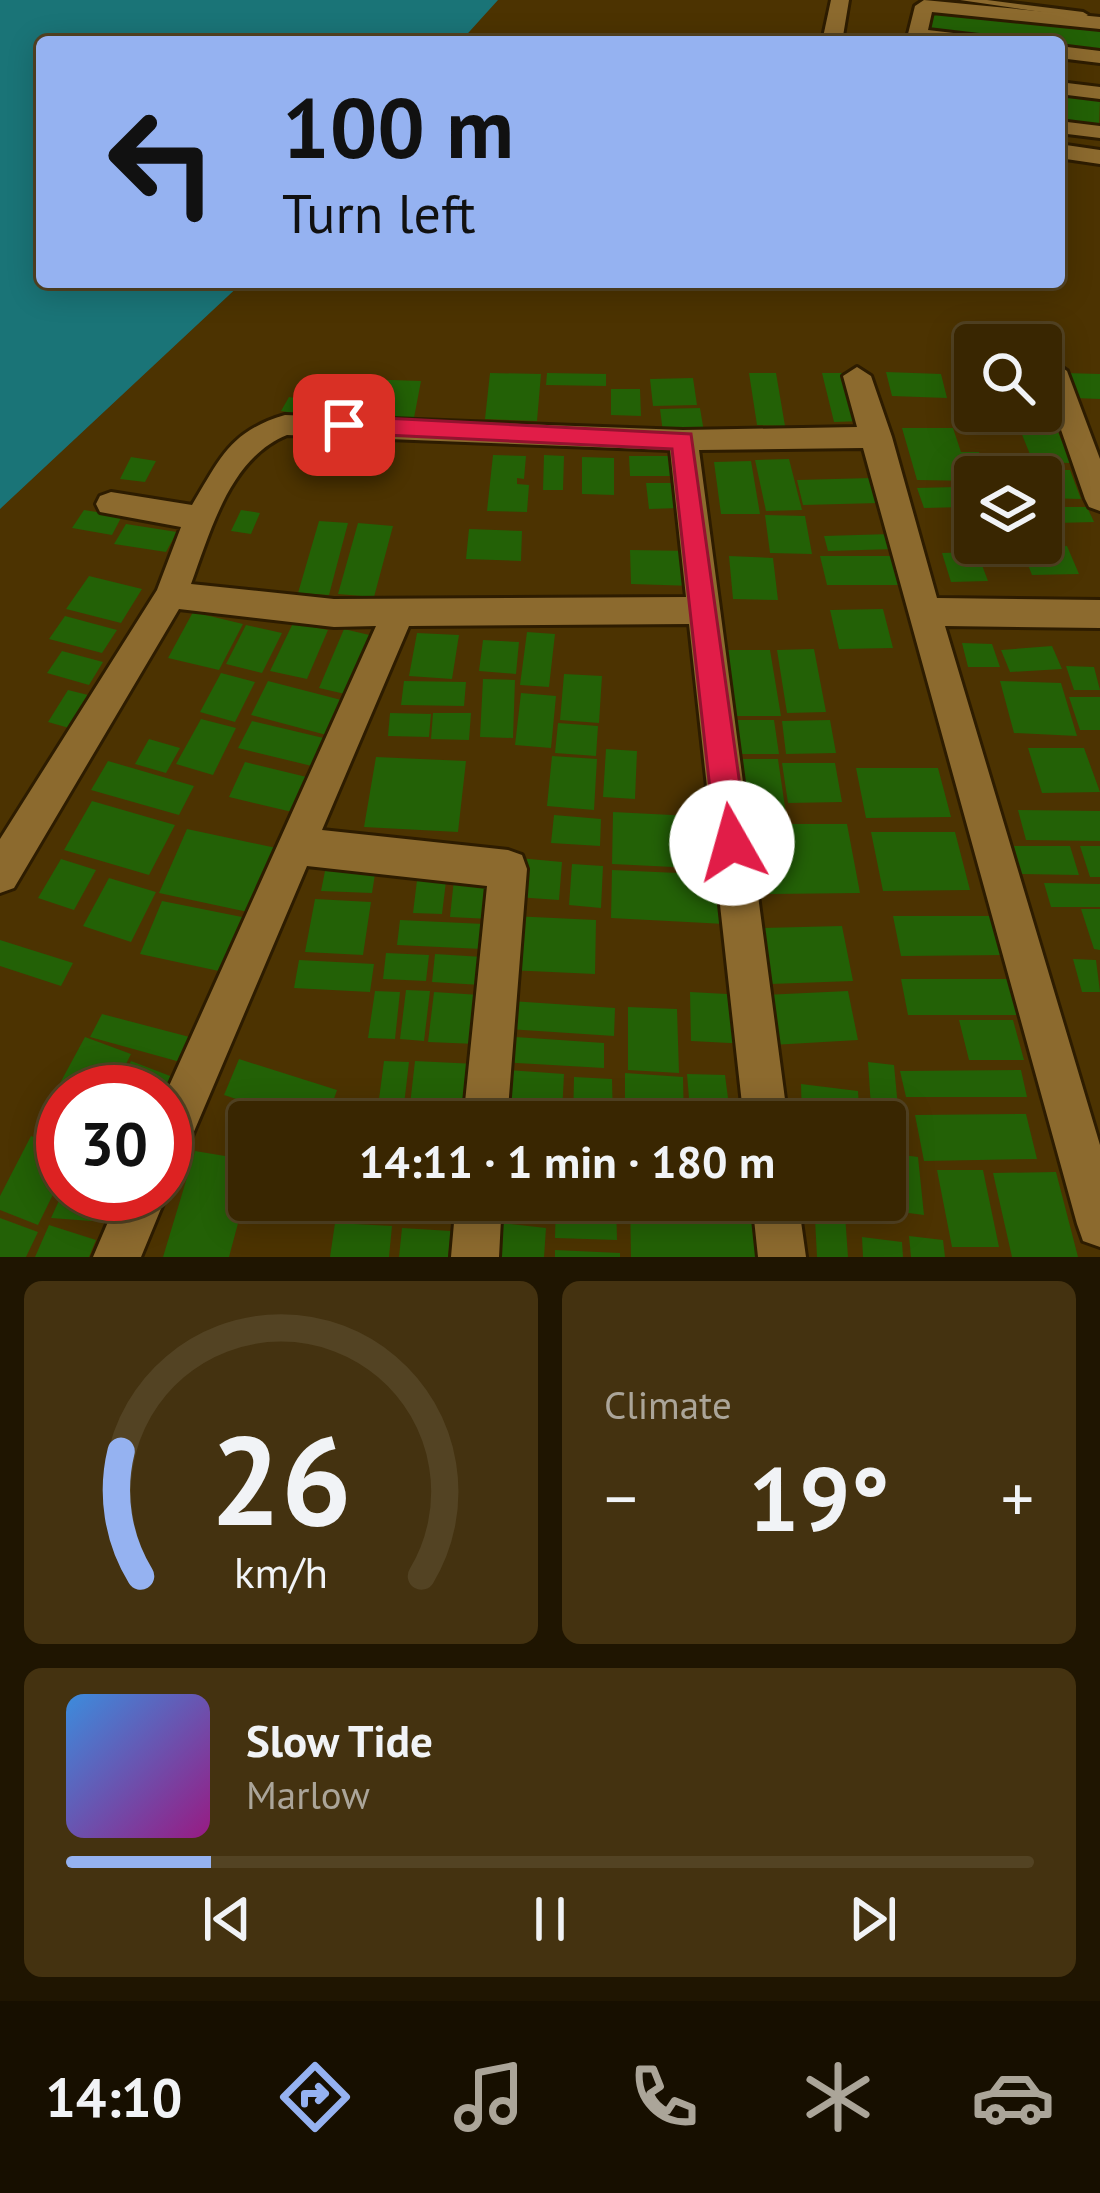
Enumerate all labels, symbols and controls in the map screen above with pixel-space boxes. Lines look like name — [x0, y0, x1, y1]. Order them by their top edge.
text: 100 m — [282, 72, 514, 181]
icon: left — [84, 84, 240, 240]
text: Turn left — [282, 178, 476, 248]
map controls — [954, 324, 1062, 564]
button: search — [954, 324, 1062, 432]
pin — [293, 374, 395, 476]
icon: arrive — [311, 392, 377, 458]
button: layers — [954, 456, 1062, 564]
position arrow — [669, 780, 795, 906]
speed limit sign: 30 — [36, 1065, 192, 1221]
text: 14:11 · 1 min · 180 m — [359, 1132, 775, 1190]
text: Climate — [604, 1379, 732, 1430]
text: 26 — [210, 1398, 352, 1559]
text: 19° — [748, 1439, 890, 1556]
text: − — [604, 1455, 637, 1540]
text: + — [1001, 1455, 1034, 1540]
text: km/h — [234, 1543, 328, 1599]
text: Slow Tide — [246, 1711, 433, 1769]
text: Marlow — [246, 1769, 370, 1820]
icon: previous — [194, 1886, 260, 1952]
icon: pause — [517, 1886, 583, 1952]
icon: next — [840, 1886, 906, 1952]
icon: directions — [273, 2055, 357, 2139]
icon: music — [447, 2055, 531, 2139]
icon: phone — [622, 2055, 706, 2139]
icon: climate — [796, 2055, 880, 2139]
icon: car — [971, 2055, 1055, 2139]
text: 14:10 — [45, 2062, 182, 2132]

